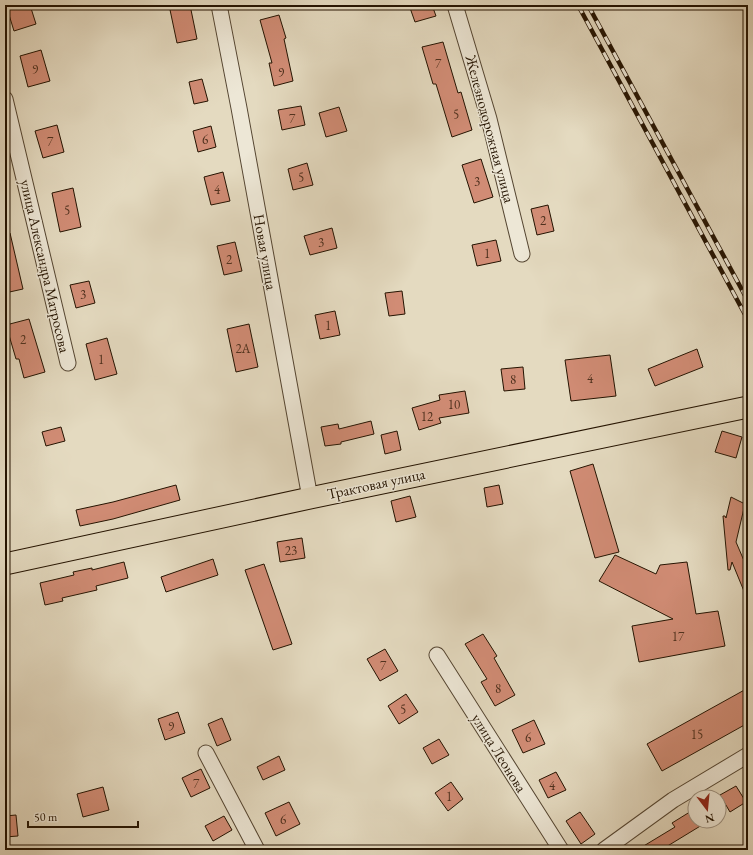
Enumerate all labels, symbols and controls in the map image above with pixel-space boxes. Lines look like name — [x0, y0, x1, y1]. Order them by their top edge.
street label: Железнодорожная улица — [461, 52, 519, 205]
house number: 7 — [435, 55, 442, 72]
house number: 9 — [32, 61, 39, 78]
house number: 9 — [278, 64, 285, 81]
house number: 5 — [453, 106, 459, 123]
house number: 7 — [289, 110, 296, 127]
house number: 6 — [202, 131, 208, 148]
house number: 7 — [47, 133, 54, 150]
house number: 5 — [298, 169, 304, 186]
house number: 3 — [474, 173, 480, 190]
street label: улица Александра Матросова — [16, 177, 75, 354]
house number: 4 — [214, 181, 221, 198]
house number: 5 — [64, 202, 70, 219]
house number: 2 — [540, 212, 547, 229]
street label: Новая улица — [249, 213, 282, 291]
house number: 3 — [318, 234, 324, 251]
house number: 1 — [484, 245, 490, 262]
house number: 2 — [226, 251, 233, 268]
house number: 3 — [80, 286, 86, 303]
house number: 1 — [325, 317, 331, 334]
house number: 2 — [20, 331, 27, 348]
house number: 2А — [235, 340, 252, 357]
house number: 1 — [98, 351, 104, 368]
house number: 4 — [587, 370, 594, 387]
house number: 8 — [510, 371, 516, 388]
house number: 10 — [448, 396, 460, 413]
house number: 12 — [421, 408, 434, 425]
street label: Трактовая улица — [325, 464, 427, 503]
house number: 23 — [285, 542, 297, 559]
house number: 17 — [672, 628, 685, 645]
house number: 7 — [380, 657, 387, 674]
house number: 8 — [495, 680, 501, 697]
house number: 5 — [400, 701, 406, 718]
street label: улица Леонова — [468, 710, 531, 796]
house number: 9 — [168, 718, 175, 735]
house number: 15 — [691, 726, 703, 743]
house number: 6 — [525, 729, 531, 746]
house number: 7 — [193, 775, 200, 792]
house number: 4 — [549, 777, 556, 794]
house number: 1 — [446, 788, 452, 805]
north arrow — [687, 789, 727, 829]
scale bar — [28, 803, 138, 829]
text: 50 m — [34, 809, 58, 825]
house number: 6 — [280, 811, 286, 828]
text: N — [703, 811, 716, 827]

